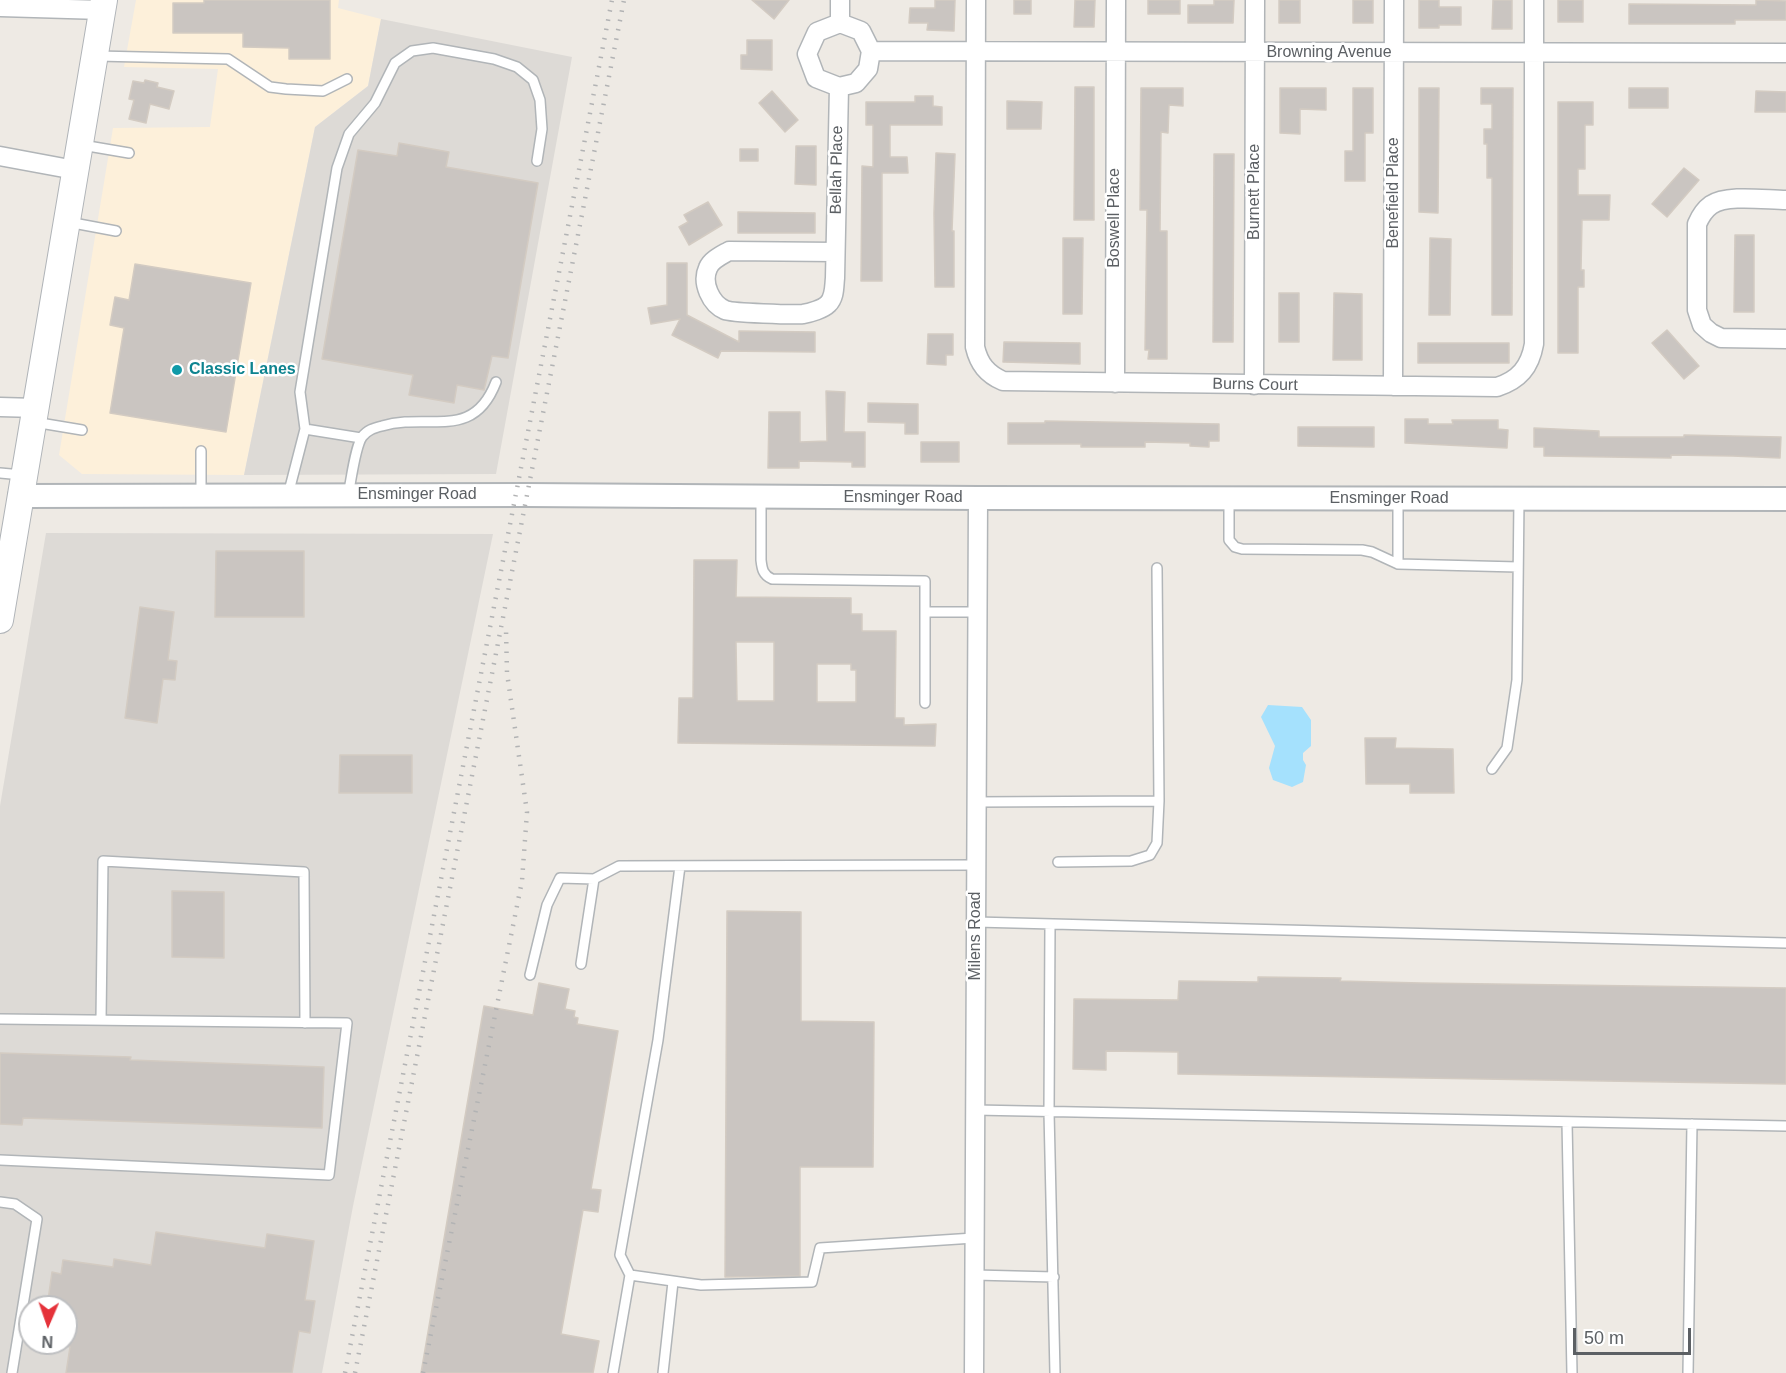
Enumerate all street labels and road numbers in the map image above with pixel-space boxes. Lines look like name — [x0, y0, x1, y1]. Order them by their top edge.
street label: Browning Avenue — [1266, 43, 1392, 63]
street label: Bellah Place — [827, 125, 847, 215]
street label: Benefield Place — [1384, 137, 1404, 249]
street label: Burnett Place — [1245, 144, 1265, 240]
street label: Boswell Place — [1105, 168, 1125, 268]
street label: Burns Court — [1212, 375, 1298, 395]
street label: Ensminger Road — [357, 485, 477, 505]
street label: Ensminger Road — [843, 488, 963, 508]
street label: Ensminger Road — [1329, 489, 1449, 509]
street label: Milens Road — [966, 892, 986, 980]

